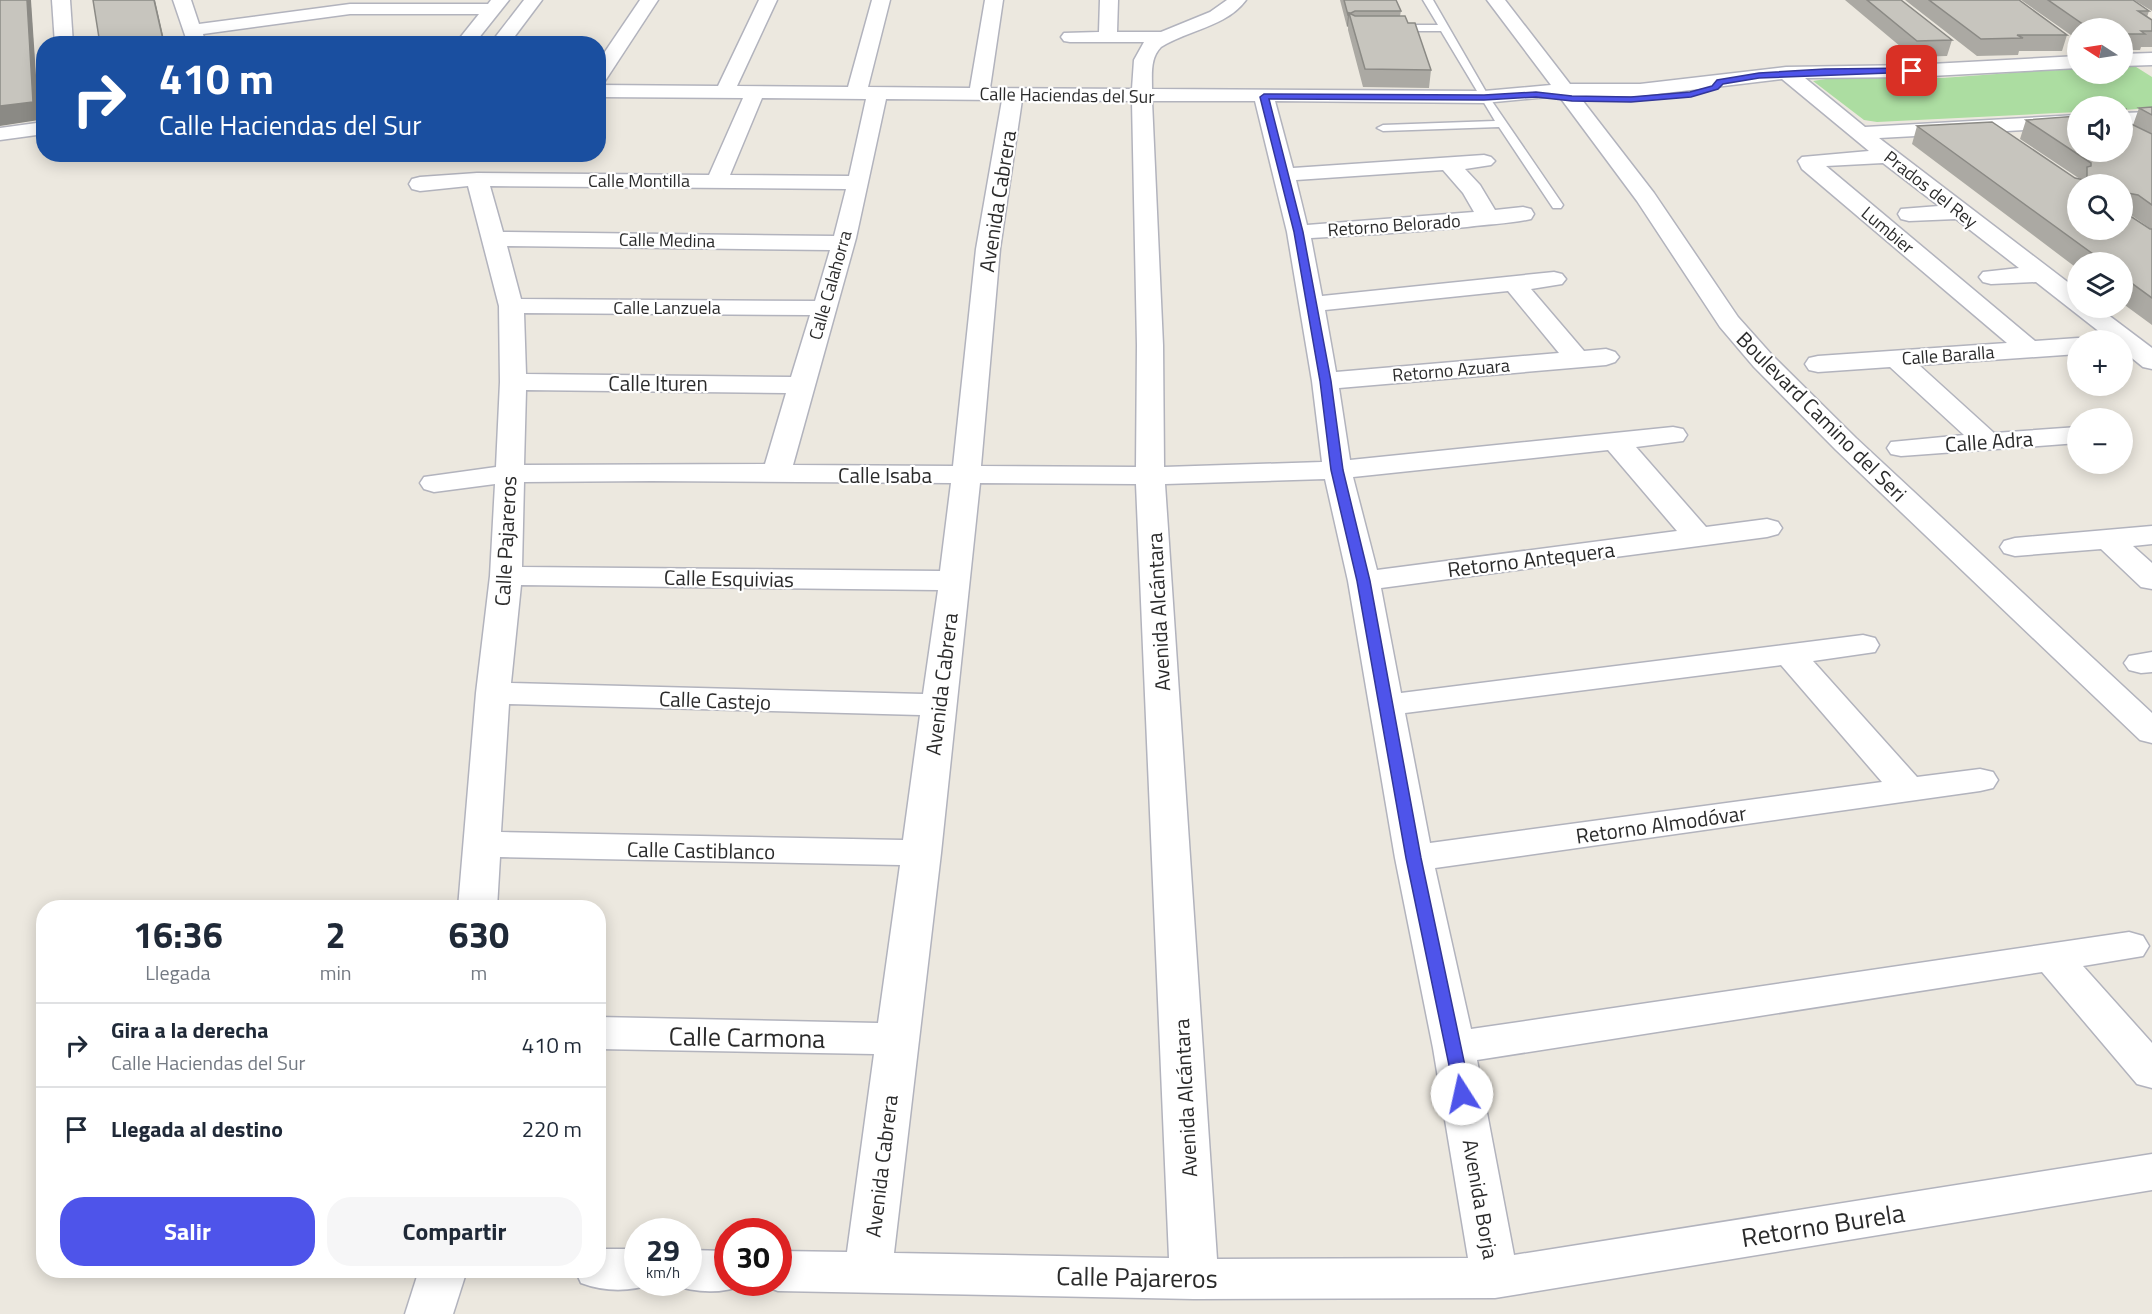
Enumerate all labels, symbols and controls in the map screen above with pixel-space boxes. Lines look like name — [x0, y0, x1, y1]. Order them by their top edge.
north arrow — [2067, 18, 2133, 84]
map controls — [2067, 18, 2133, 474]
pin — [1886, 45, 1937, 96]
text: 410 m — [159, 46, 274, 110]
icon: arrive — [1895, 54, 1928, 87]
icon: right — [60, 60, 138, 138]
street label: Calle Haciendas del Sur — [979, 80, 1155, 110]
button: sound — [2067, 96, 2133, 162]
text: Calle Haciendas del Sur — [159, 104, 422, 145]
street label: Avenida Cabrera — [970, 127, 1024, 274]
street label: Prados del Rey — [1878, 144, 1984, 234]
street label: Calle Montilla — [588, 167, 690, 194]
button: search — [2067, 174, 2133, 240]
street label: Lumbier — [1856, 200, 1920, 260]
street label: Retorno Belorado — [1327, 207, 1461, 243]
street label: Calle Medina — [619, 226, 715, 254]
street label: Calle Calahorra — [801, 227, 859, 343]
button: layers — [2067, 252, 2133, 318]
street label: Calle Lanzuela — [613, 294, 721, 321]
street label: Boulevard Camino del Seri — [1729, 323, 1915, 509]
button: + — [2067, 330, 2133, 396]
street label: Calle Baralla — [1901, 338, 1995, 372]
street label: Retorno Azuara — [1391, 351, 1511, 389]
street label: Calle Ituren — [608, 367, 708, 399]
button: − — [2067, 408, 2133, 474]
street label: Calle Adra — [1944, 422, 2035, 460]
street label: Calle Isaba — [838, 459, 932, 491]
street label: Calle Pajareros — [486, 475, 524, 607]
street label: Avenida Alcántara — [1138, 531, 1178, 692]
street label: Retorno Antequera — [1446, 533, 1617, 585]
street label: Calle Esquivias — [664, 561, 794, 595]
street label: Avenida Cabrera — [916, 611, 966, 757]
street label: Calle Castejo — [658, 682, 772, 718]
street label: Retorno Almodóvar — [1574, 796, 1748, 852]
street label: Calle Castiblanco — [627, 833, 775, 867]
text: 16:36 — [133, 907, 223, 962]
text: 2 — [326, 907, 346, 962]
text: 630 — [449, 907, 509, 962]
text: Llegada — [145, 957, 210, 988]
text: min — [320, 957, 352, 988]
text: m — [470, 957, 487, 988]
text: Gira a la derecha — [111, 1013, 268, 1047]
street label: Calle Carmona — [668, 1016, 826, 1058]
street label: Avenida Alcántara — [1165, 1017, 1205, 1178]
text: 410 m — [522, 1028, 582, 1062]
icon: right — [60, 1029, 93, 1062]
text: Calle Haciendas del Sur — [111, 1047, 305, 1078]
position arrow — [1430, 1062, 1494, 1126]
street label: Avenida Cabrera — [856, 1093, 906, 1239]
text: Llegada al destino — [111, 1112, 283, 1146]
text: 220 m — [522, 1112, 582, 1146]
icon: arrive — [60, 1113, 93, 1146]
street label: Avenida Borja — [1455, 1137, 1507, 1262]
street label: Retorno Burela — [1739, 1193, 1907, 1257]
button: Salir — [60, 1197, 315, 1266]
button: Compartir — [327, 1197, 582, 1266]
speed limit sign: 30 — [714, 1218, 792, 1296]
text: 29 — [646, 1227, 680, 1273]
street label: Calle Pajareros — [1056, 1256, 1218, 1298]
text: km/h — [646, 1261, 680, 1284]

